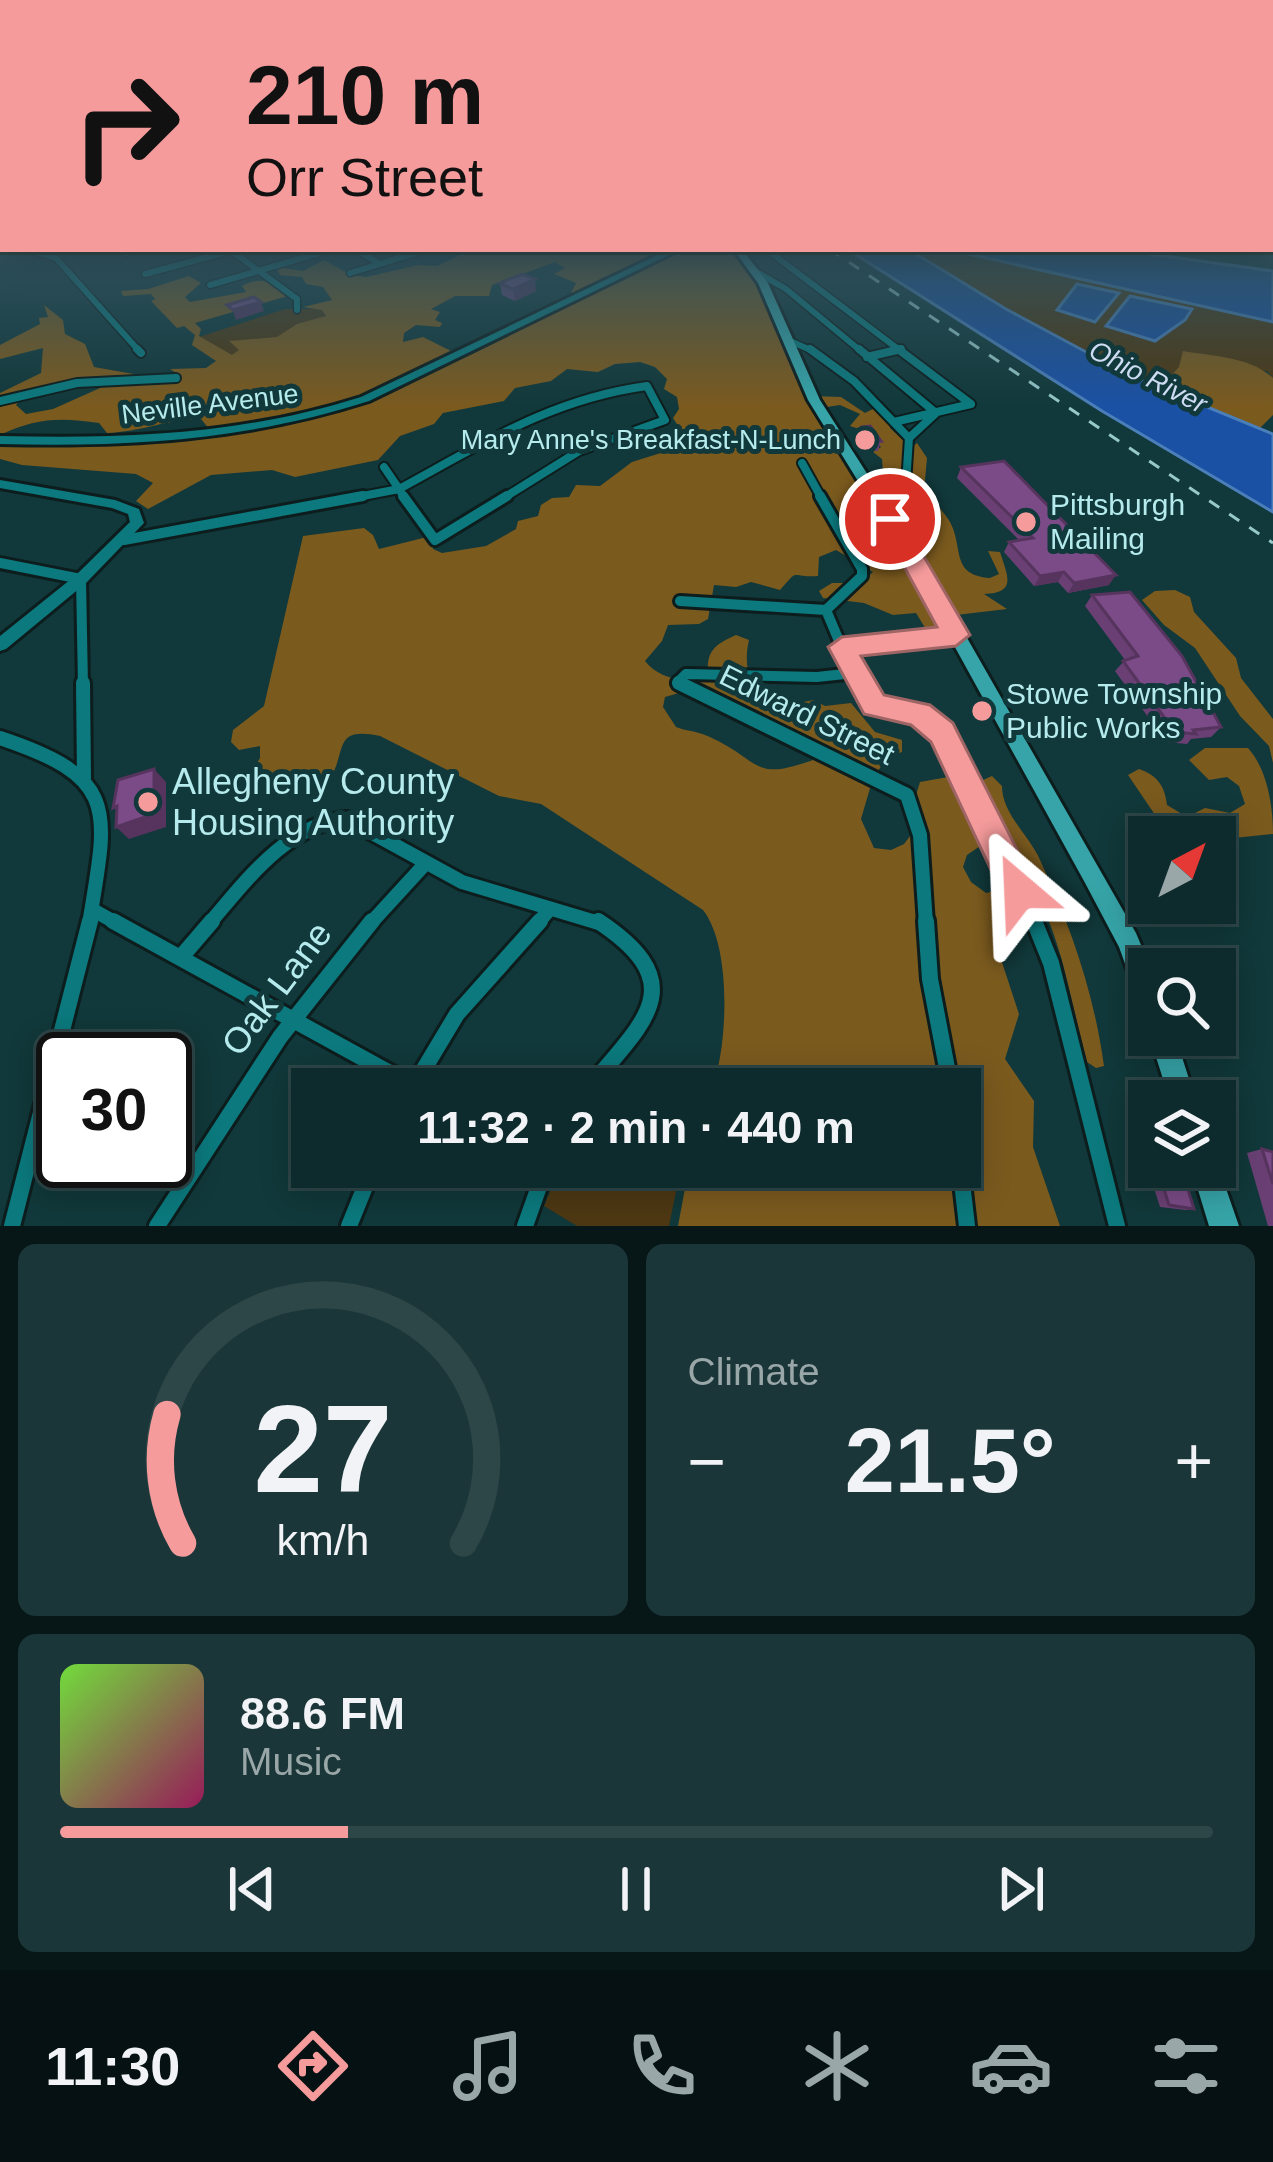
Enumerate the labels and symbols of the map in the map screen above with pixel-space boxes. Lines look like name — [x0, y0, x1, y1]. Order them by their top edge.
water label: Ohio River — [1084, 335, 1213, 420]
street label: Neville Avenue — [120, 378, 300, 430]
place label: Mary Anne's Breakfast-N-Lunch — [461, 425, 841, 455]
marker: Mary Anne's Breakfast-N-Lunch — [852, 427, 878, 453]
pin — [839, 468, 941, 570]
place label: Pittsburgh Mailing — [1050, 488, 1185, 555]
marker: Pittsburgh Mailing — [1013, 509, 1039, 535]
street label: Edward Street — [715, 658, 900, 771]
place label: Stowe Township Public Works — [1006, 677, 1222, 744]
marker: Stowe Township Public Works — [969, 698, 995, 724]
place label: Allegheny County Housing Authority — [172, 761, 454, 843]
marker: Allegheny County Housing Authority — [135, 789, 161, 815]
north arrow — [1128, 816, 1236, 924]
position arrow — [957, 828, 1083, 954]
street label: Oak Lane — [213, 914, 340, 1063]
speed limit sign: 30 — [36, 1032, 192, 1188]

